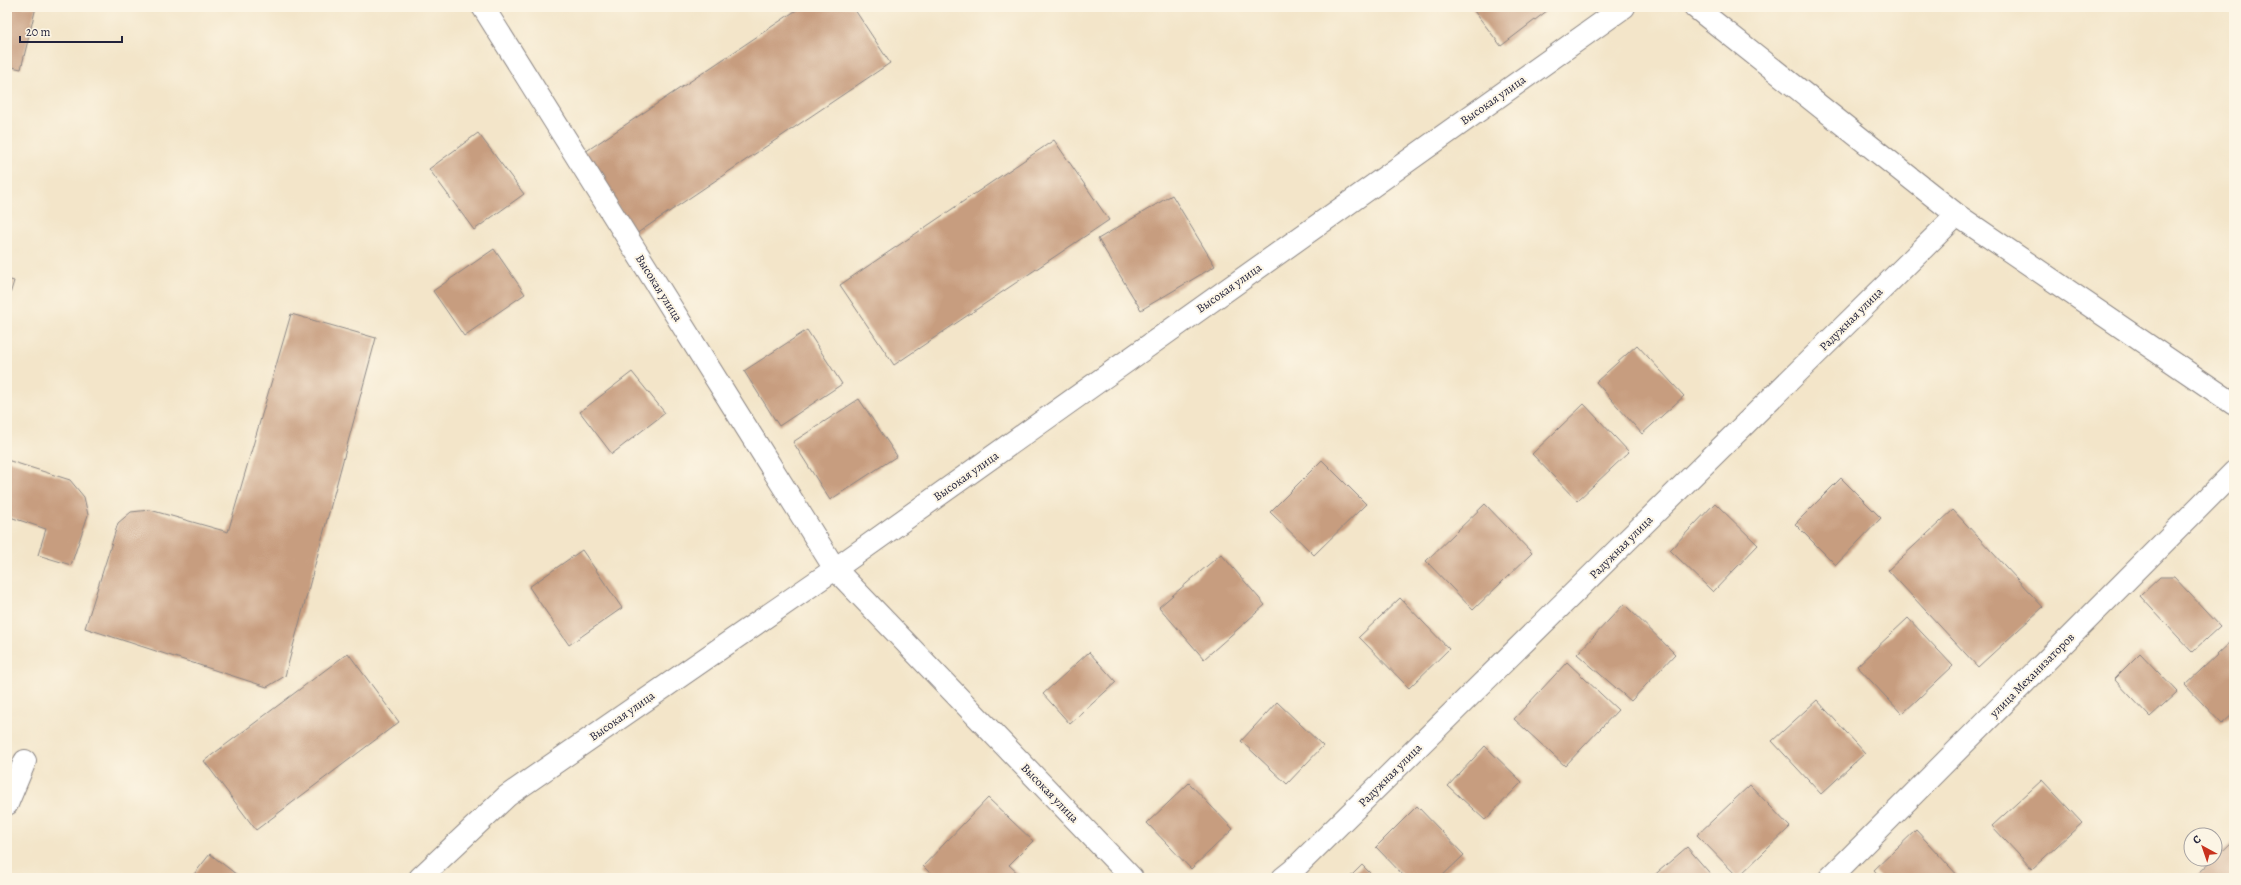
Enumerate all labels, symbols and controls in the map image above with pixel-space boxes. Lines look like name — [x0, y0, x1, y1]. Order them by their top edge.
scale bar — [20, 18, 122, 44]
text: 20 m — [26, 24, 50, 40]
street label: Высокая улица — [1457, 71, 1529, 128]
street label: Высокая улица — [632, 251, 686, 325]
street label: Высокая улица — [1193, 259, 1265, 316]
street label: Радужная улица — [1816, 283, 1887, 354]
street label: Высокая улица — [930, 447, 1002, 504]
street label: Радужная улица — [1586, 511, 1657, 582]
street label: улица Механизаторов — [1985, 629, 2078, 722]
street label: Высокая улица — [586, 687, 658, 744]
street label: Радужная улица — [1355, 739, 1426, 810]
street label: Высокая улица — [1018, 760, 1083, 826]
north arrow — [2183, 827, 2223, 867]
text: С — [2189, 832, 2204, 848]

